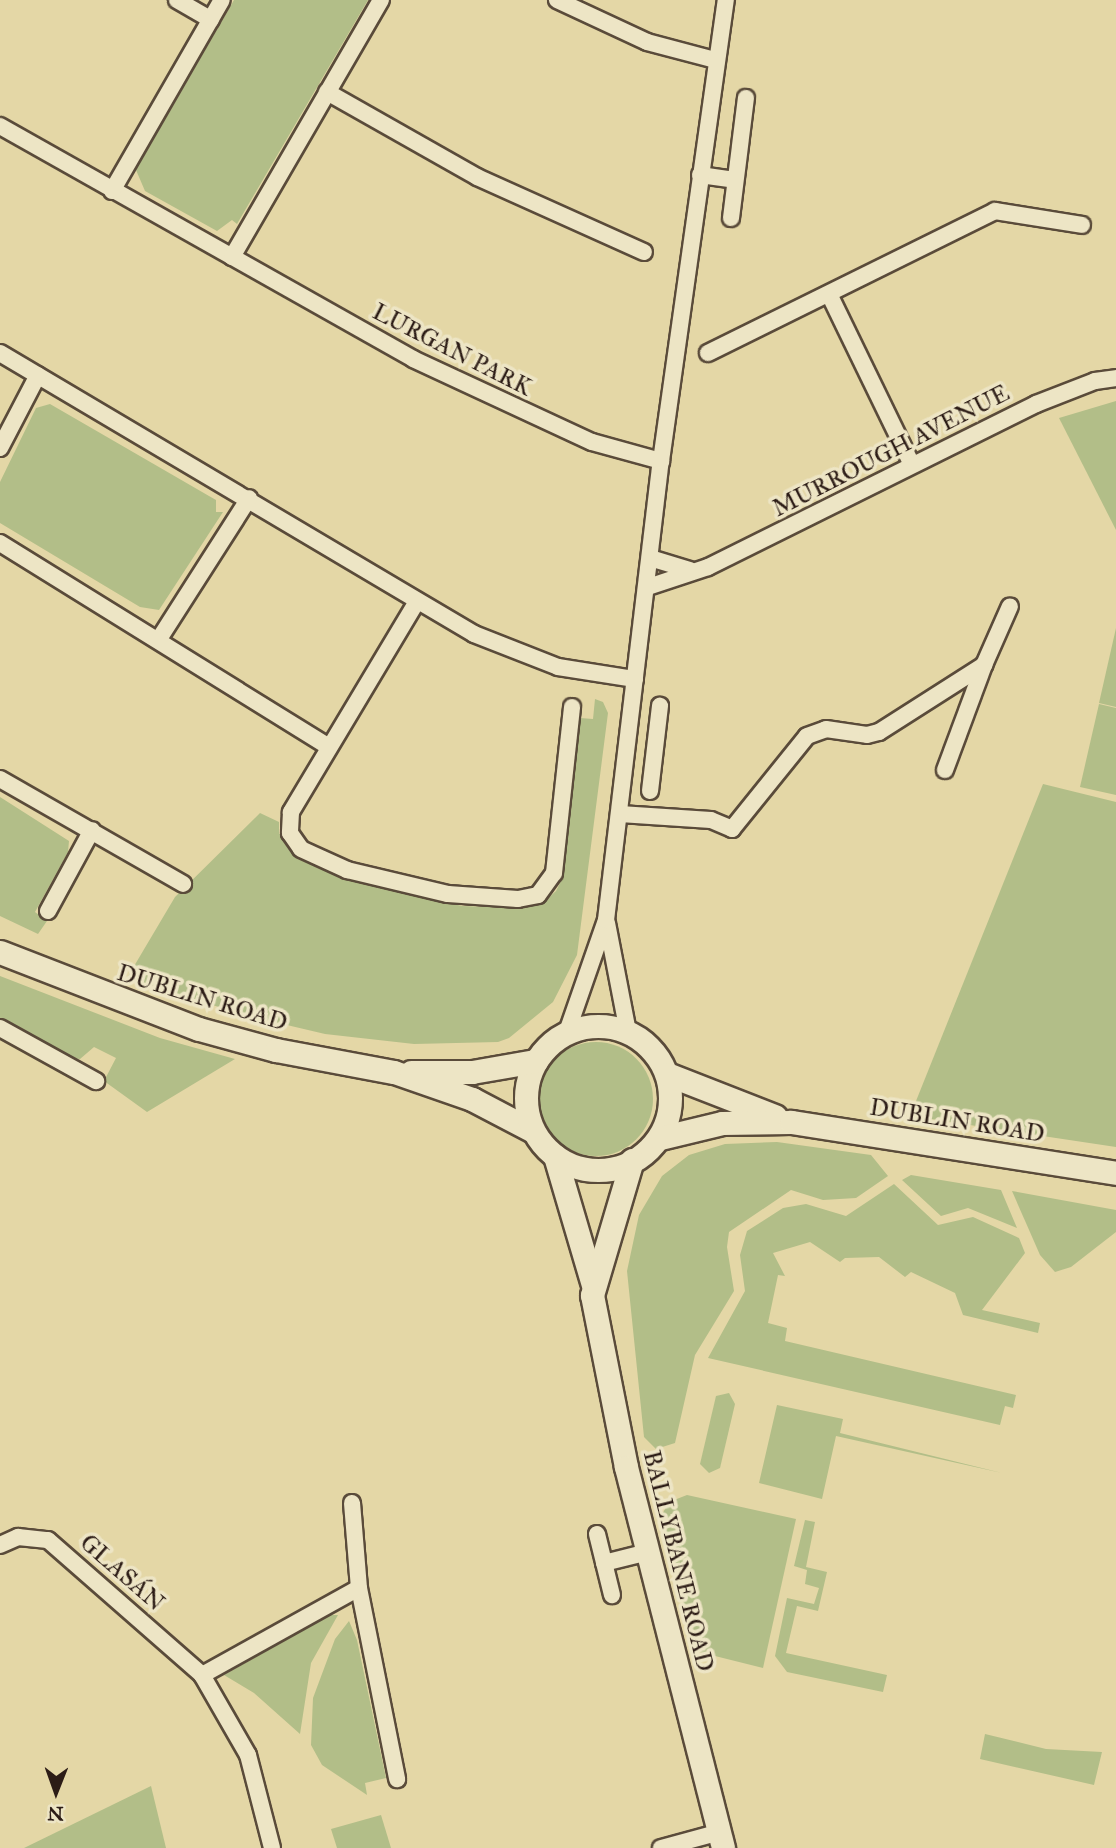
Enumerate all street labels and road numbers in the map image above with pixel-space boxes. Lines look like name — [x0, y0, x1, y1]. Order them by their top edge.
street label: LURGAN PARK — [368, 297, 536, 403]
street label: MURROUGH AVENUE — [768, 379, 1014, 523]
street label: DUBLIN ROAD — [113, 958, 291, 1038]
street label: DUBLIN ROAD — [868, 1093, 1046, 1149]
street label: BALLYBANE ROAD — [637, 1448, 719, 1674]
street label: GLASÁN — [74, 1529, 170, 1617]

